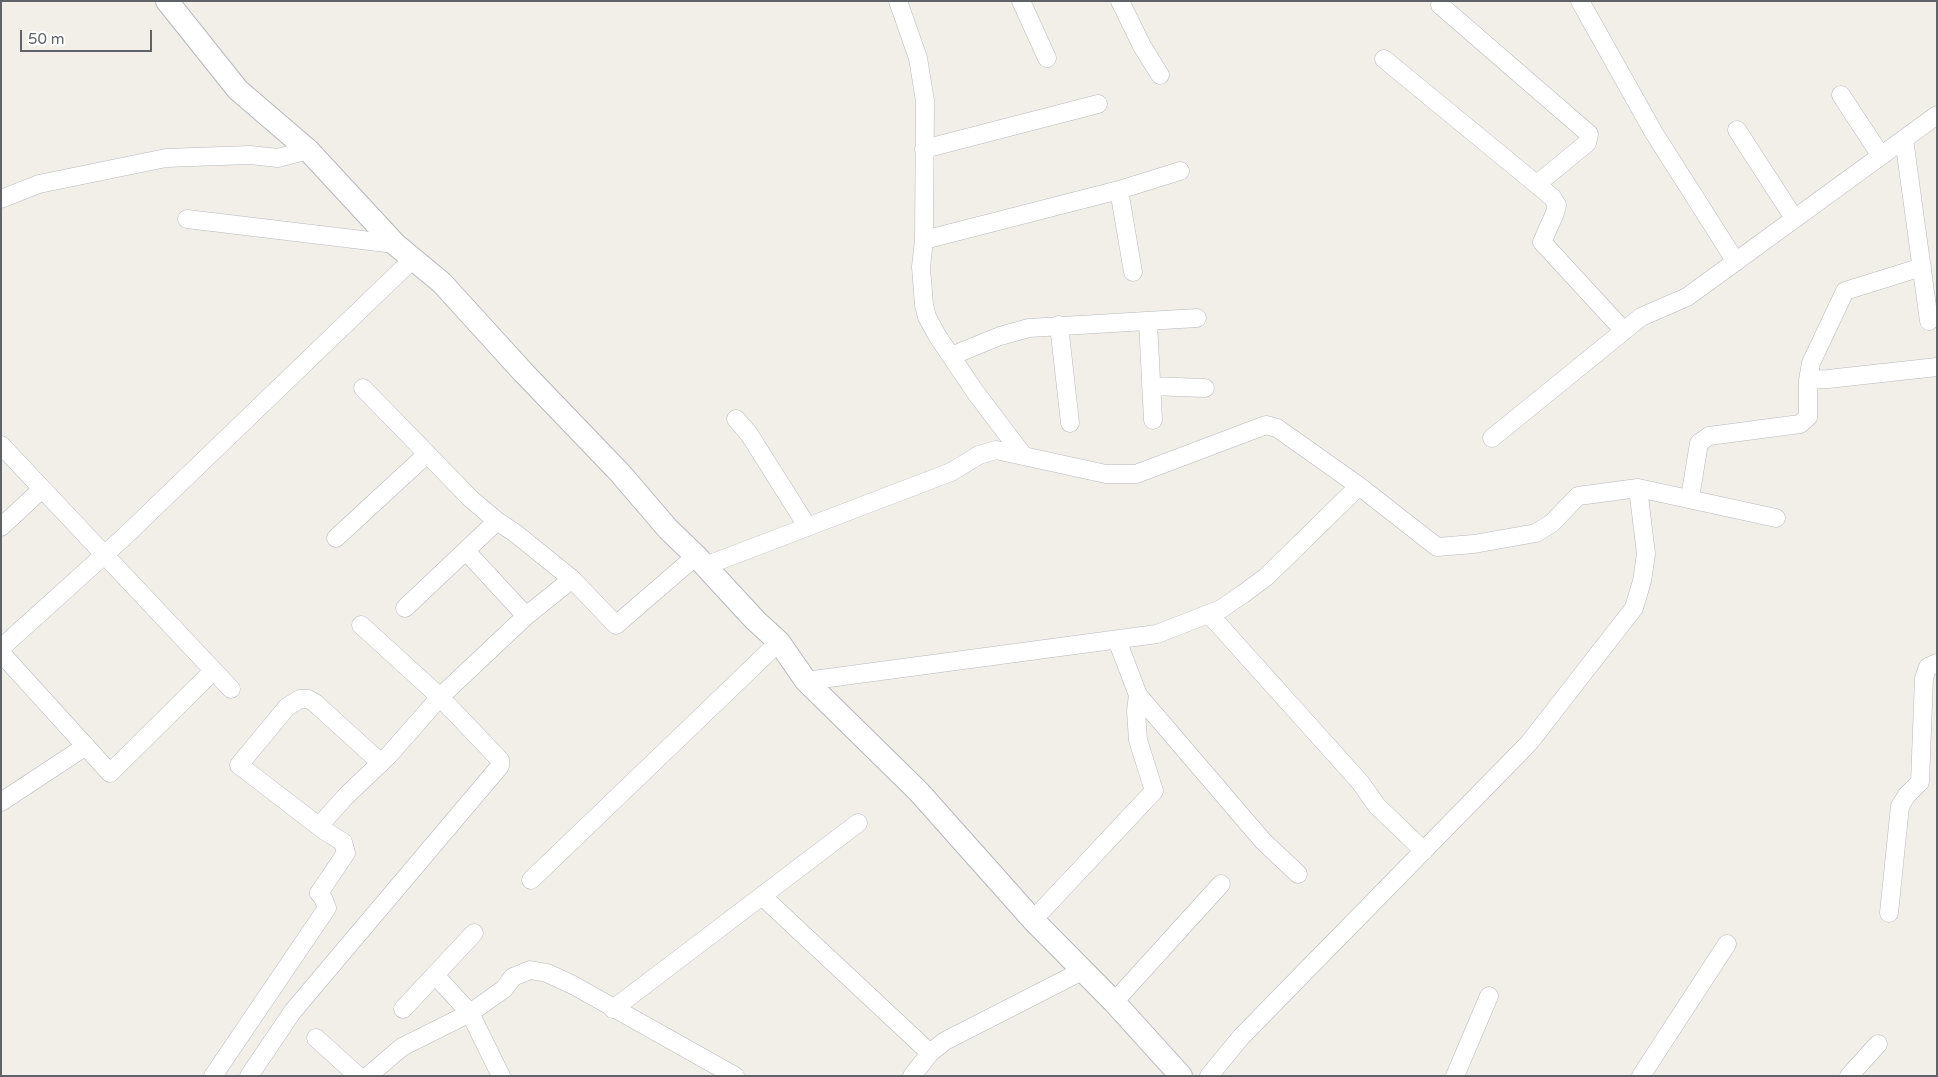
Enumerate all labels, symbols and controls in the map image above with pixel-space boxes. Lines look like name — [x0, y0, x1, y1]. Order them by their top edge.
scale bar — [22, 20, 155, 52]
text: 50 m — [28, 30, 65, 48]

